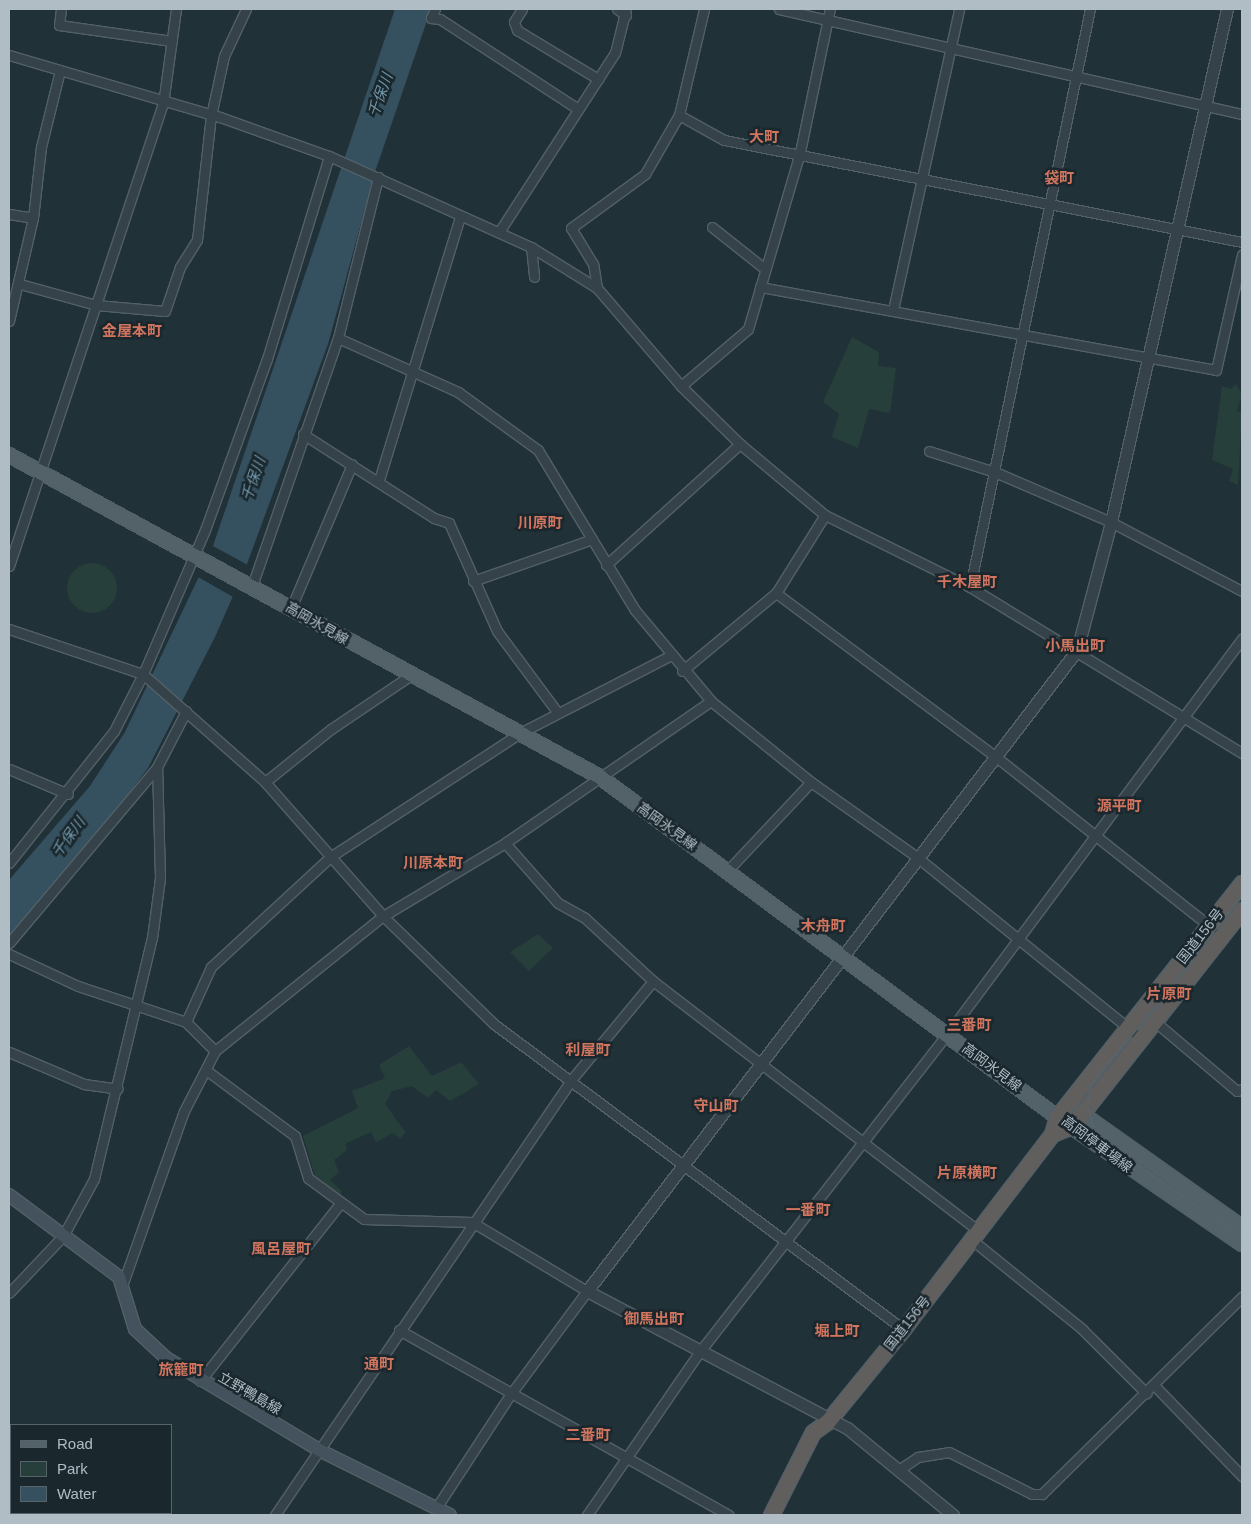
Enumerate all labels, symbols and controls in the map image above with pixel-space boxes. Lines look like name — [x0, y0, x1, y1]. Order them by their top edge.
water label: 千保川 — [364, 71, 396, 119]
district label: 大町 — [749, 128, 779, 146]
district label: 袋町 — [1044, 169, 1074, 187]
district label: 金屋本町 — [102, 322, 162, 340]
water label: 千保川 — [237, 455, 269, 503]
district label: 川原町 — [518, 514, 562, 532]
district label: 千木屋町 — [937, 573, 997, 591]
street label: 高岡氷見線 — [282, 598, 352, 648]
district label: 小馬出町 — [1045, 637, 1105, 655]
district label: 源平町 — [1097, 797, 1141, 815]
street label: 高岡氷見線 — [634, 799, 700, 853]
water label: 千保川 — [47, 814, 89, 860]
district label: 川原本町 — [403, 854, 463, 872]
street label: 国道156号 — [1173, 905, 1227, 967]
district label: 木舟町 — [801, 917, 845, 935]
district label: 片原町 — [1147, 985, 1191, 1003]
district label: 三番町 — [947, 1016, 991, 1034]
street label: 高岡氷見線 — [959, 1039, 1025, 1095]
district label: 利屋町 — [566, 1041, 610, 1059]
district label: 守山町 — [694, 1097, 738, 1115]
street label: 高岡停車場線 — [1058, 1112, 1136, 1176]
district label: 片原横町 — [937, 1164, 997, 1182]
district label: 一番町 — [786, 1201, 830, 1219]
district label: 風呂屋町 — [251, 1240, 311, 1258]
street label: 国道156号 — [880, 1292, 934, 1354]
district label: 御馬出町 — [624, 1310, 684, 1328]
district label: 堀上町 — [815, 1322, 859, 1340]
district label: 通町 — [364, 1355, 394, 1373]
district label: 旅籠町 — [159, 1361, 203, 1379]
street label: 立野鴨島線 — [215, 1368, 285, 1418]
legend — [10, 1424, 172, 1514]
district label: 二番町 — [566, 1426, 610, 1444]
text: Road — [57, 1435, 93, 1452]
text: Park — [57, 1460, 88, 1477]
text: Water — [57, 1485, 96, 1502]

